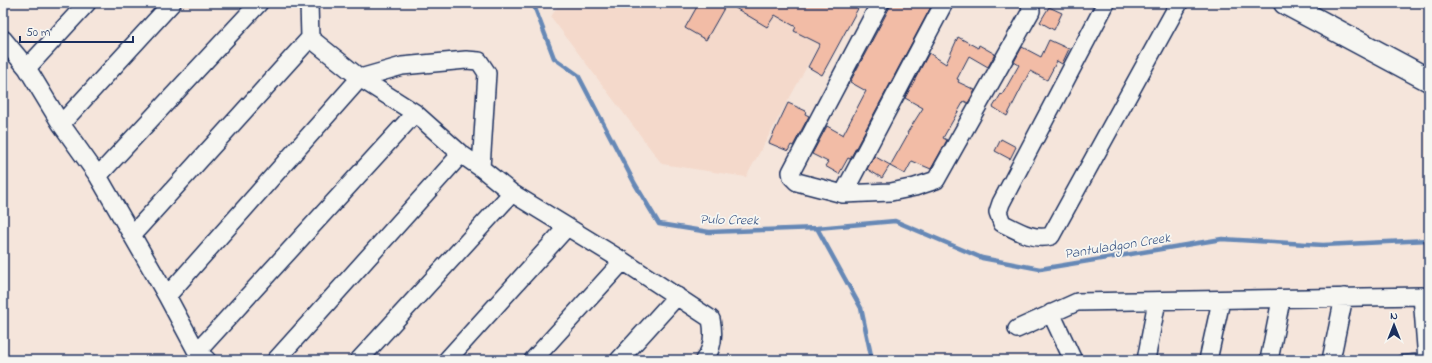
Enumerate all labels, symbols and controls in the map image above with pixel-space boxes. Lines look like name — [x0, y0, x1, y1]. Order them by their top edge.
scale bar — [20, 18, 133, 44]
text: 50 m — [26, 24, 50, 42]
water label: Pulo Creek — [699, 209, 760, 232]
water label: Pantuladgon Creek — [1063, 228, 1173, 265]
north arrow — [1374, 305, 1414, 345]
text: N — [1390, 308, 1398, 324]

